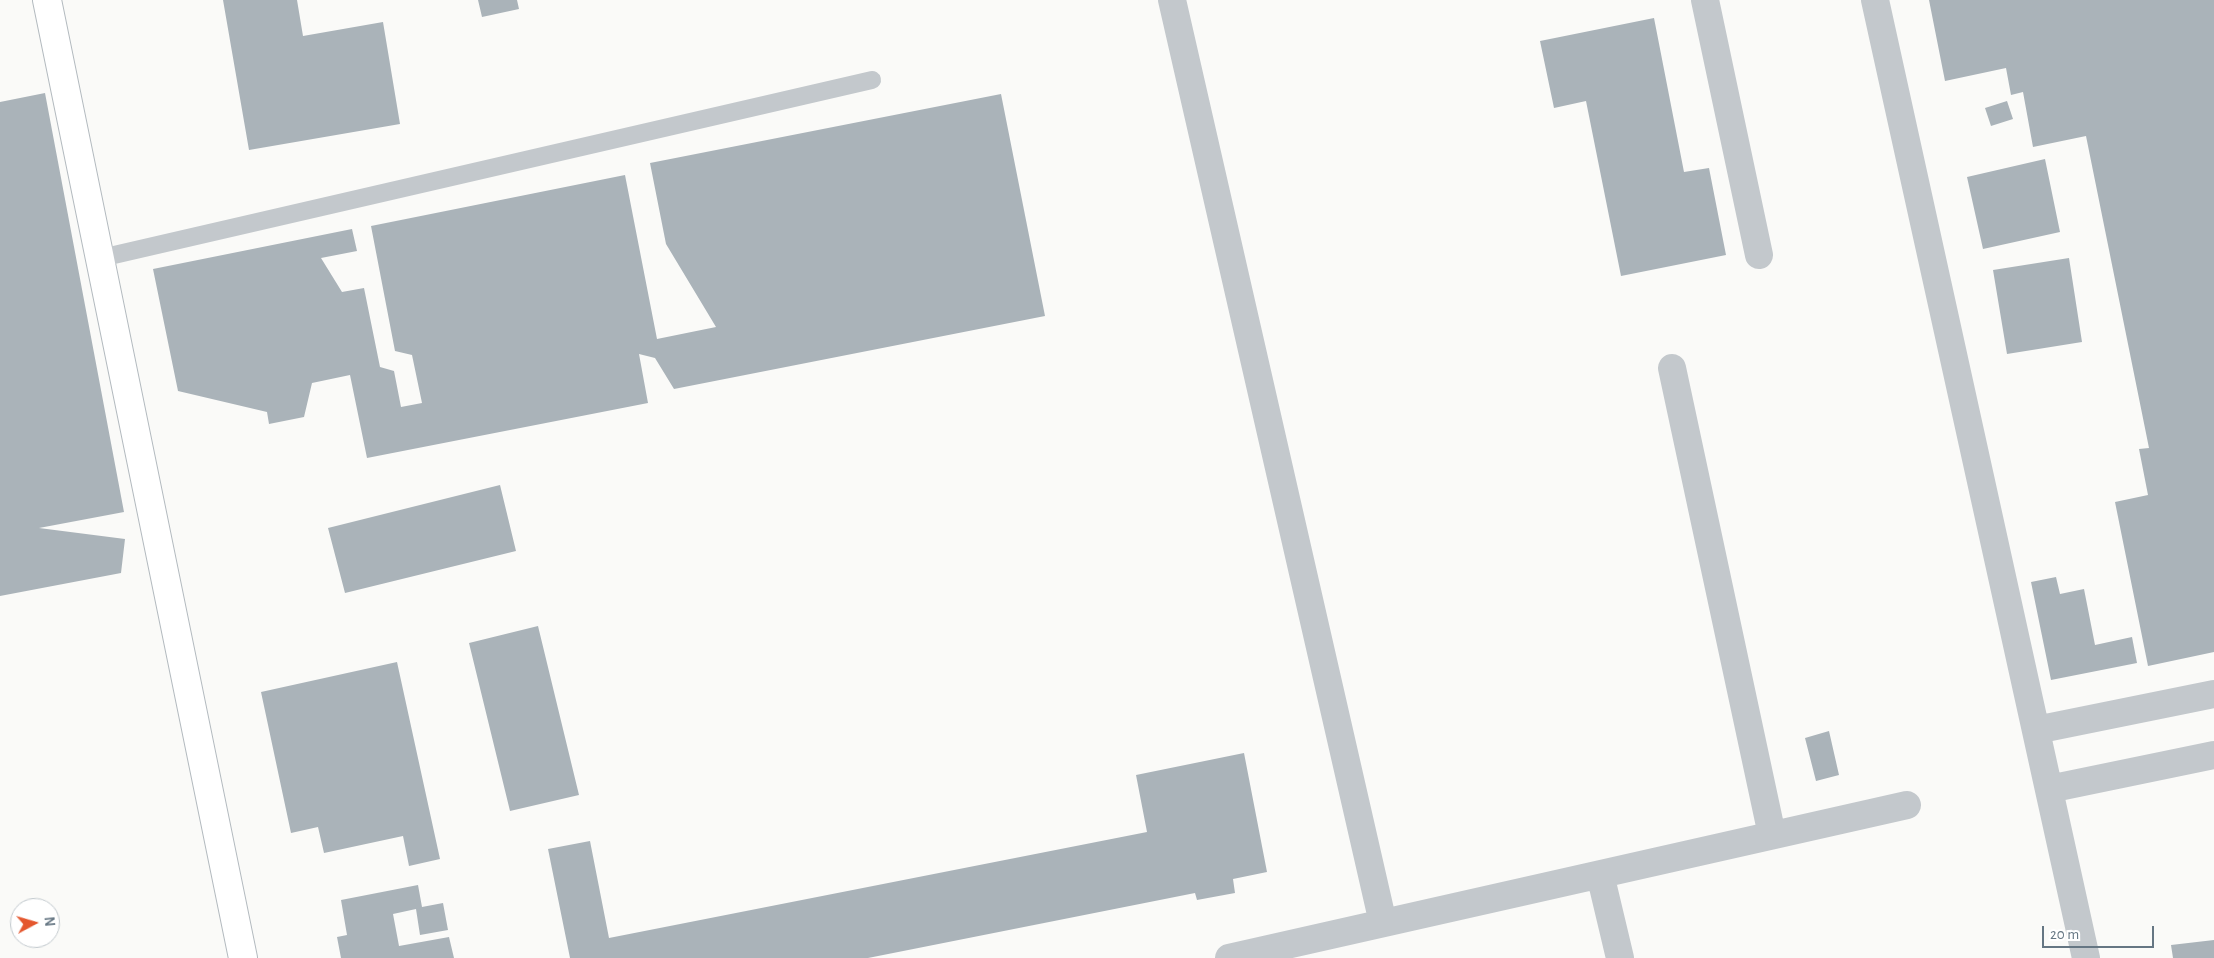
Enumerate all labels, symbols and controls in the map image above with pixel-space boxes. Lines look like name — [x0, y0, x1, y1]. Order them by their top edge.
north arrow — [10, 898, 60, 948]
text: N — [41, 916, 56, 927]
scale bar — [2044, 916, 2156, 948]
text: 20 m — [2050, 927, 2079, 942]

